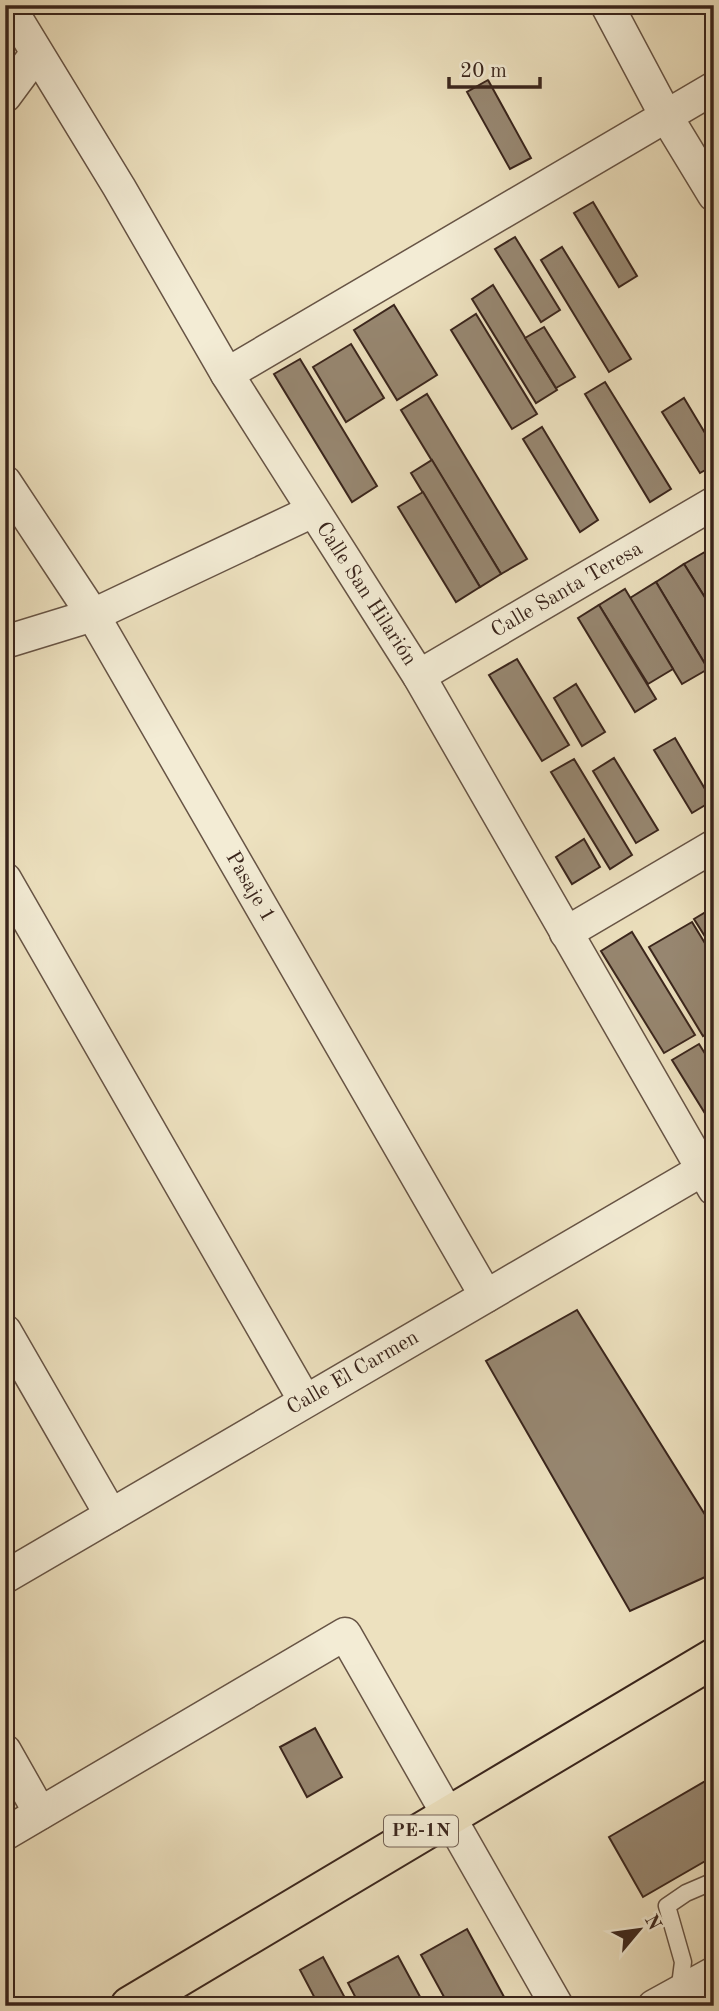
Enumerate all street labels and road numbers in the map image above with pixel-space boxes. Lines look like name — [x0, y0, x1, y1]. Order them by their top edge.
street label: Calle San Hilarión — [312, 519, 420, 669]
street label: Calle Santa Teresa — [488, 538, 646, 642]
street label: Pasaje 1 — [221, 848, 279, 926]
street label: Calle El Carmen — [284, 1327, 422, 1419]
road number: PE-1N — [384, 1815, 458, 1846]

